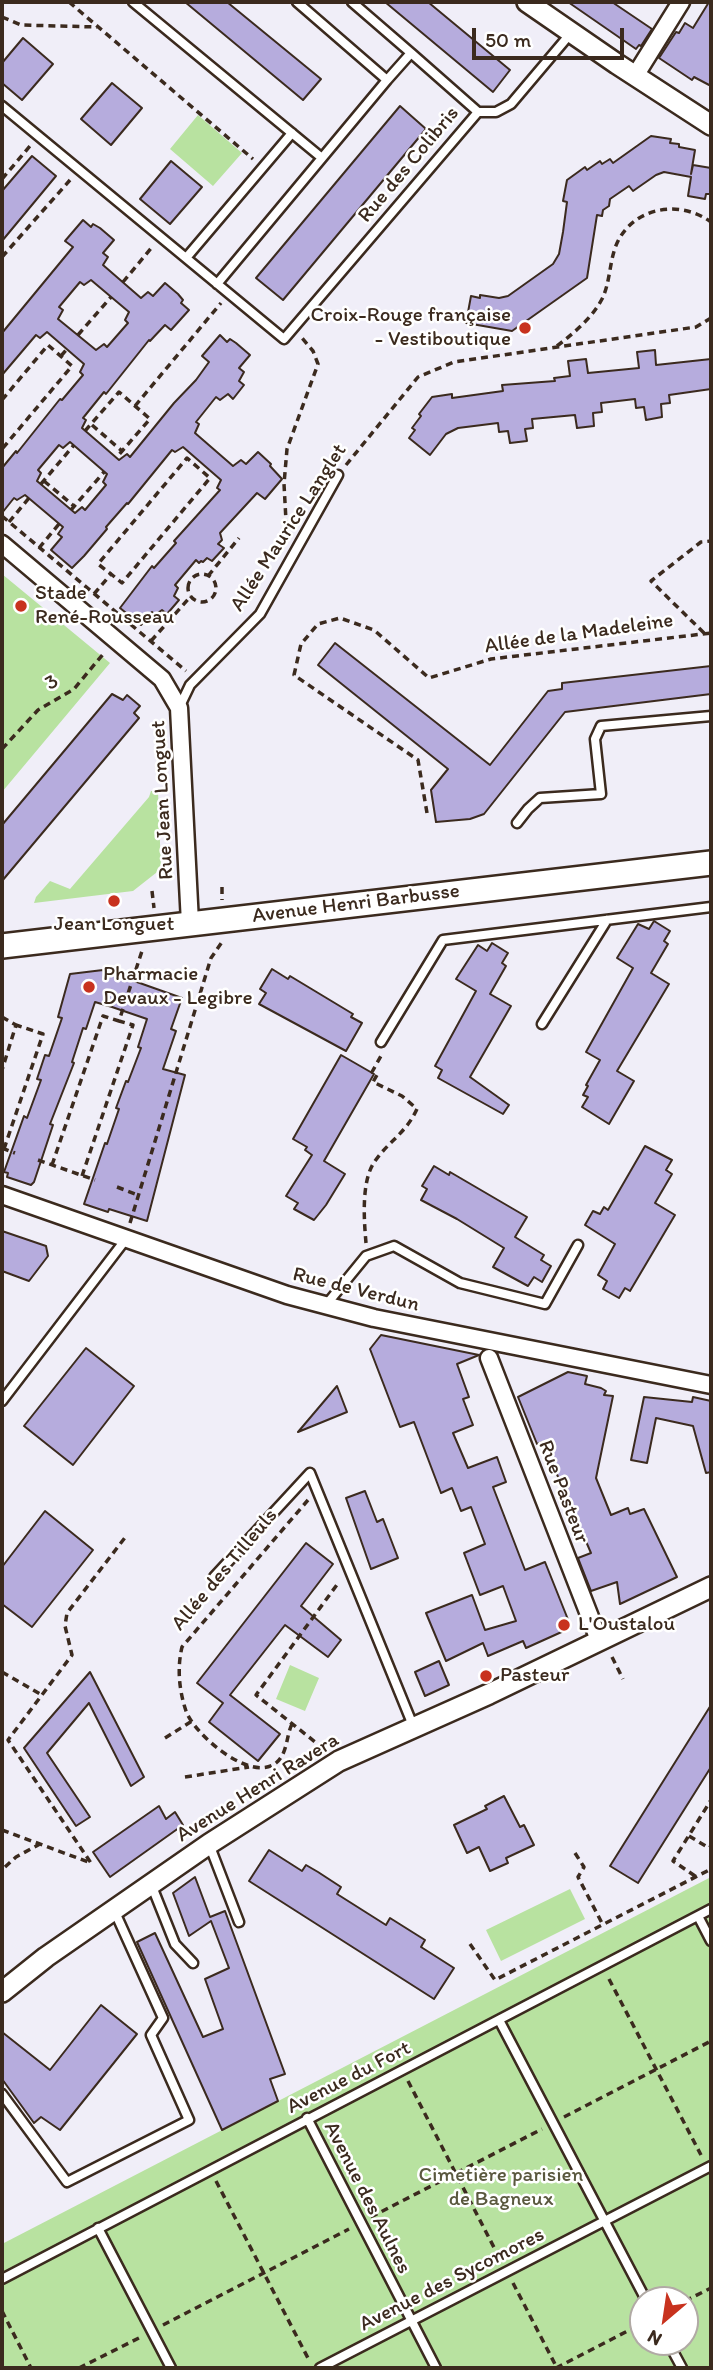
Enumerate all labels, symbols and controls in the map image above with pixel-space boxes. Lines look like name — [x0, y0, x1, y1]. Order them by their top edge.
scale bar — [475, 14, 627, 58]
text: 50 m — [485, 27, 531, 52]
street label: Rue des Colibris — [353, 102, 465, 228]
place label: Croix-Rouge française - Vestiboutique — [311, 303, 511, 353]
marker: Croix-Rouge française - Vestiboutique — [517, 320, 533, 336]
street label: Allée Maurice Langlet — [225, 439, 353, 617]
place label: Stade René-Rousseau — [35, 581, 174, 631]
marker: Stade René-Rousseau — [13, 598, 29, 614]
street label: Allée de la Madeleine — [483, 608, 675, 660]
street label: 3 — [40, 669, 64, 697]
street label: Rue Jean Longuet — [146, 720, 180, 880]
street label: Avenue Henri Barbusse — [251, 879, 461, 929]
marker: Jean Longuet — [106, 893, 122, 909]
place label: Jean Longuet — [54, 912, 174, 938]
place label: Pharmacie Devaux - Legibre — [103, 962, 253, 1012]
marker: Pharmacie Devaux - Legibre — [81, 979, 97, 995]
street label: Rue de Verdun — [290, 1262, 422, 1318]
street label: Rue Pasteur — [532, 1437, 594, 1547]
street label: Allée des Tilleuls — [167, 1504, 283, 1636]
place label: L'Oustalou — [578, 1612, 675, 1638]
marker: L'Oustalou — [556, 1617, 572, 1633]
place label: Pasteur — [500, 1663, 569, 1689]
marker: Pasteur — [478, 1668, 494, 1684]
street label: Avenue Henri Ravera — [172, 1728, 344, 1848]
street label: Avenue du Fort — [283, 2036, 415, 2120]
street label: Avenue des Aulnes — [318, 2118, 416, 2278]
park label: Cimetière parisien de Bagneux — [419, 2163, 583, 2213]
street label: Avenue des Sycomores — [355, 2222, 549, 2338]
north arrow — [629, 2286, 699, 2356]
text: N — [643, 2325, 666, 2351]

